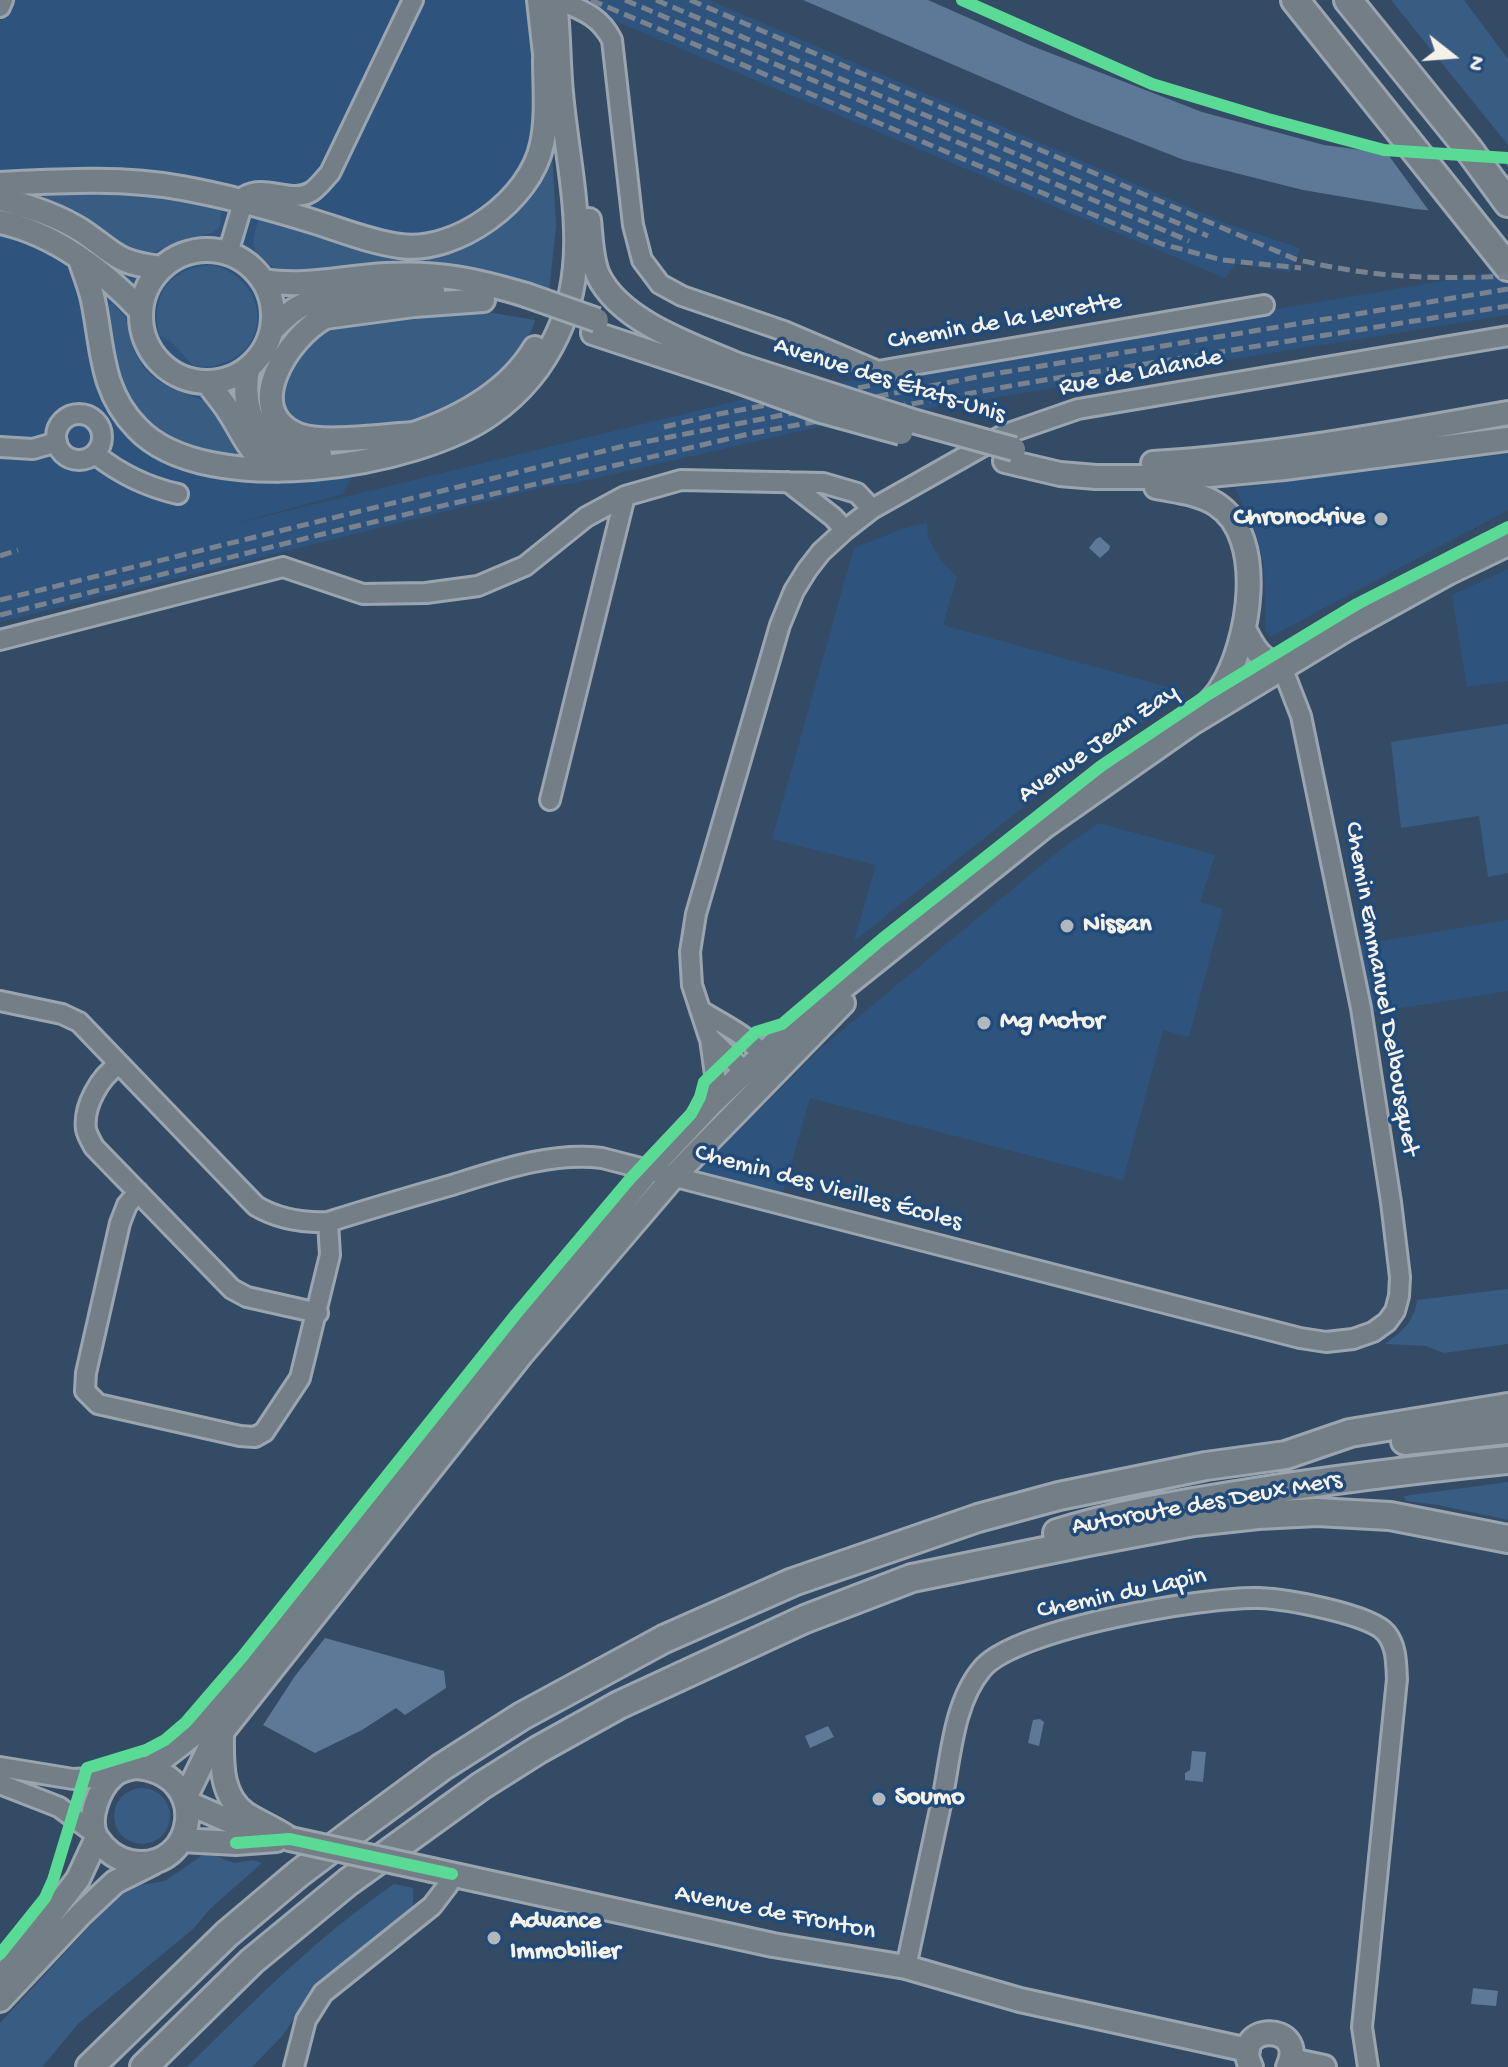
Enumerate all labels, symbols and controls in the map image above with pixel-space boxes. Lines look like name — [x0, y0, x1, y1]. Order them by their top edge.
north arrow — [1412, 16, 1492, 96]
text: N — [1460, 52, 1489, 74]
street label: Chemin de la Levrette — [886, 287, 1124, 359]
street label: Avenue des États-Unis — [769, 332, 1009, 432]
street label: Rue de Lalande — [1057, 343, 1225, 405]
place label: Chronodrive — [1233, 503, 1365, 535]
marker: Chronodrive — [1372, 510, 1390, 528]
street label: Avenue Jean Zay — [1013, 678, 1185, 812]
street label: Chemin Emmanuel Delbousquet — [1335, 820, 1425, 1158]
place label: Nissan — [1083, 910, 1152, 942]
marker: Nissan — [1058, 917, 1076, 935]
place label: Mg Motor — [1000, 1007, 1104, 1039]
marker: Mg Motor — [975, 1014, 993, 1032]
street label: Chemin des Vieilles Écoles — [691, 1138, 965, 1240]
street label: Autoroute des Deux Mers — [1069, 1466, 1345, 1544]
street label: Chemin du Lapin — [1034, 1562, 1210, 1628]
place label: Soumo — [895, 1783, 965, 1815]
marker: Soumo — [870, 1790, 888, 1808]
street label: Avenue de Fronton — [672, 1879, 878, 1949]
place label: Advance Immobilier — [510, 1907, 620, 1968]
marker: Advance Immobilier — [485, 1929, 503, 1947]

